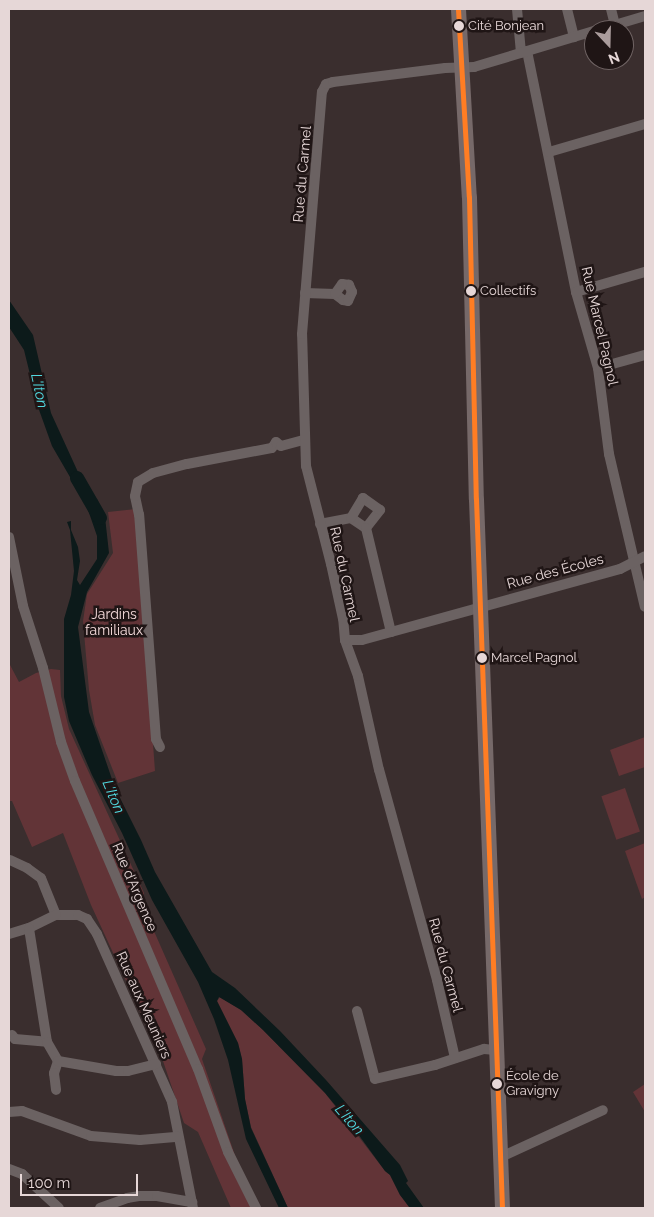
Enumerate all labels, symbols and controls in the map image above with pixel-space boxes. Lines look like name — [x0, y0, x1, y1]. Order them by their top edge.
place label: Cité Bonjean — [468, 18, 544, 34]
north arrow — [584, 20, 634, 70]
marker: Cité Bonjean — [454, 21, 464, 31]
text: N — [606, 49, 622, 67]
street label: Rue du Carmel — [289, 125, 315, 223]
street label: Rue Marcel Pagnol — [578, 265, 622, 387]
place label: Collectifs — [480, 283, 536, 299]
marker: Collectifs — [466, 286, 476, 296]
water label: L'Iton — [27, 372, 51, 410]
street label: Rue du Carmel — [327, 525, 363, 623]
street label: Rue des Écoles — [505, 550, 605, 592]
park label: Jardins familiaux — [85, 606, 143, 638]
place label: Marcel Pagnol — [491, 650, 577, 666]
marker: Marcel Pagnol — [477, 653, 487, 663]
water label: L'Iton — [98, 777, 128, 817]
street label: Rue d'Argence — [109, 840, 161, 934]
street label: Rue du Carmel — [425, 916, 467, 1014]
street label: Rue aux Meuniers — [113, 949, 175, 1061]
place label: École de Gravigny — [506, 1069, 559, 1100]
marker: École de Gravigny — [492, 1079, 502, 1089]
water label: L'Iton — [331, 1101, 367, 1139]
scale bar — [22, 1164, 140, 1196]
text: 100 m — [28, 1174, 70, 1192]

